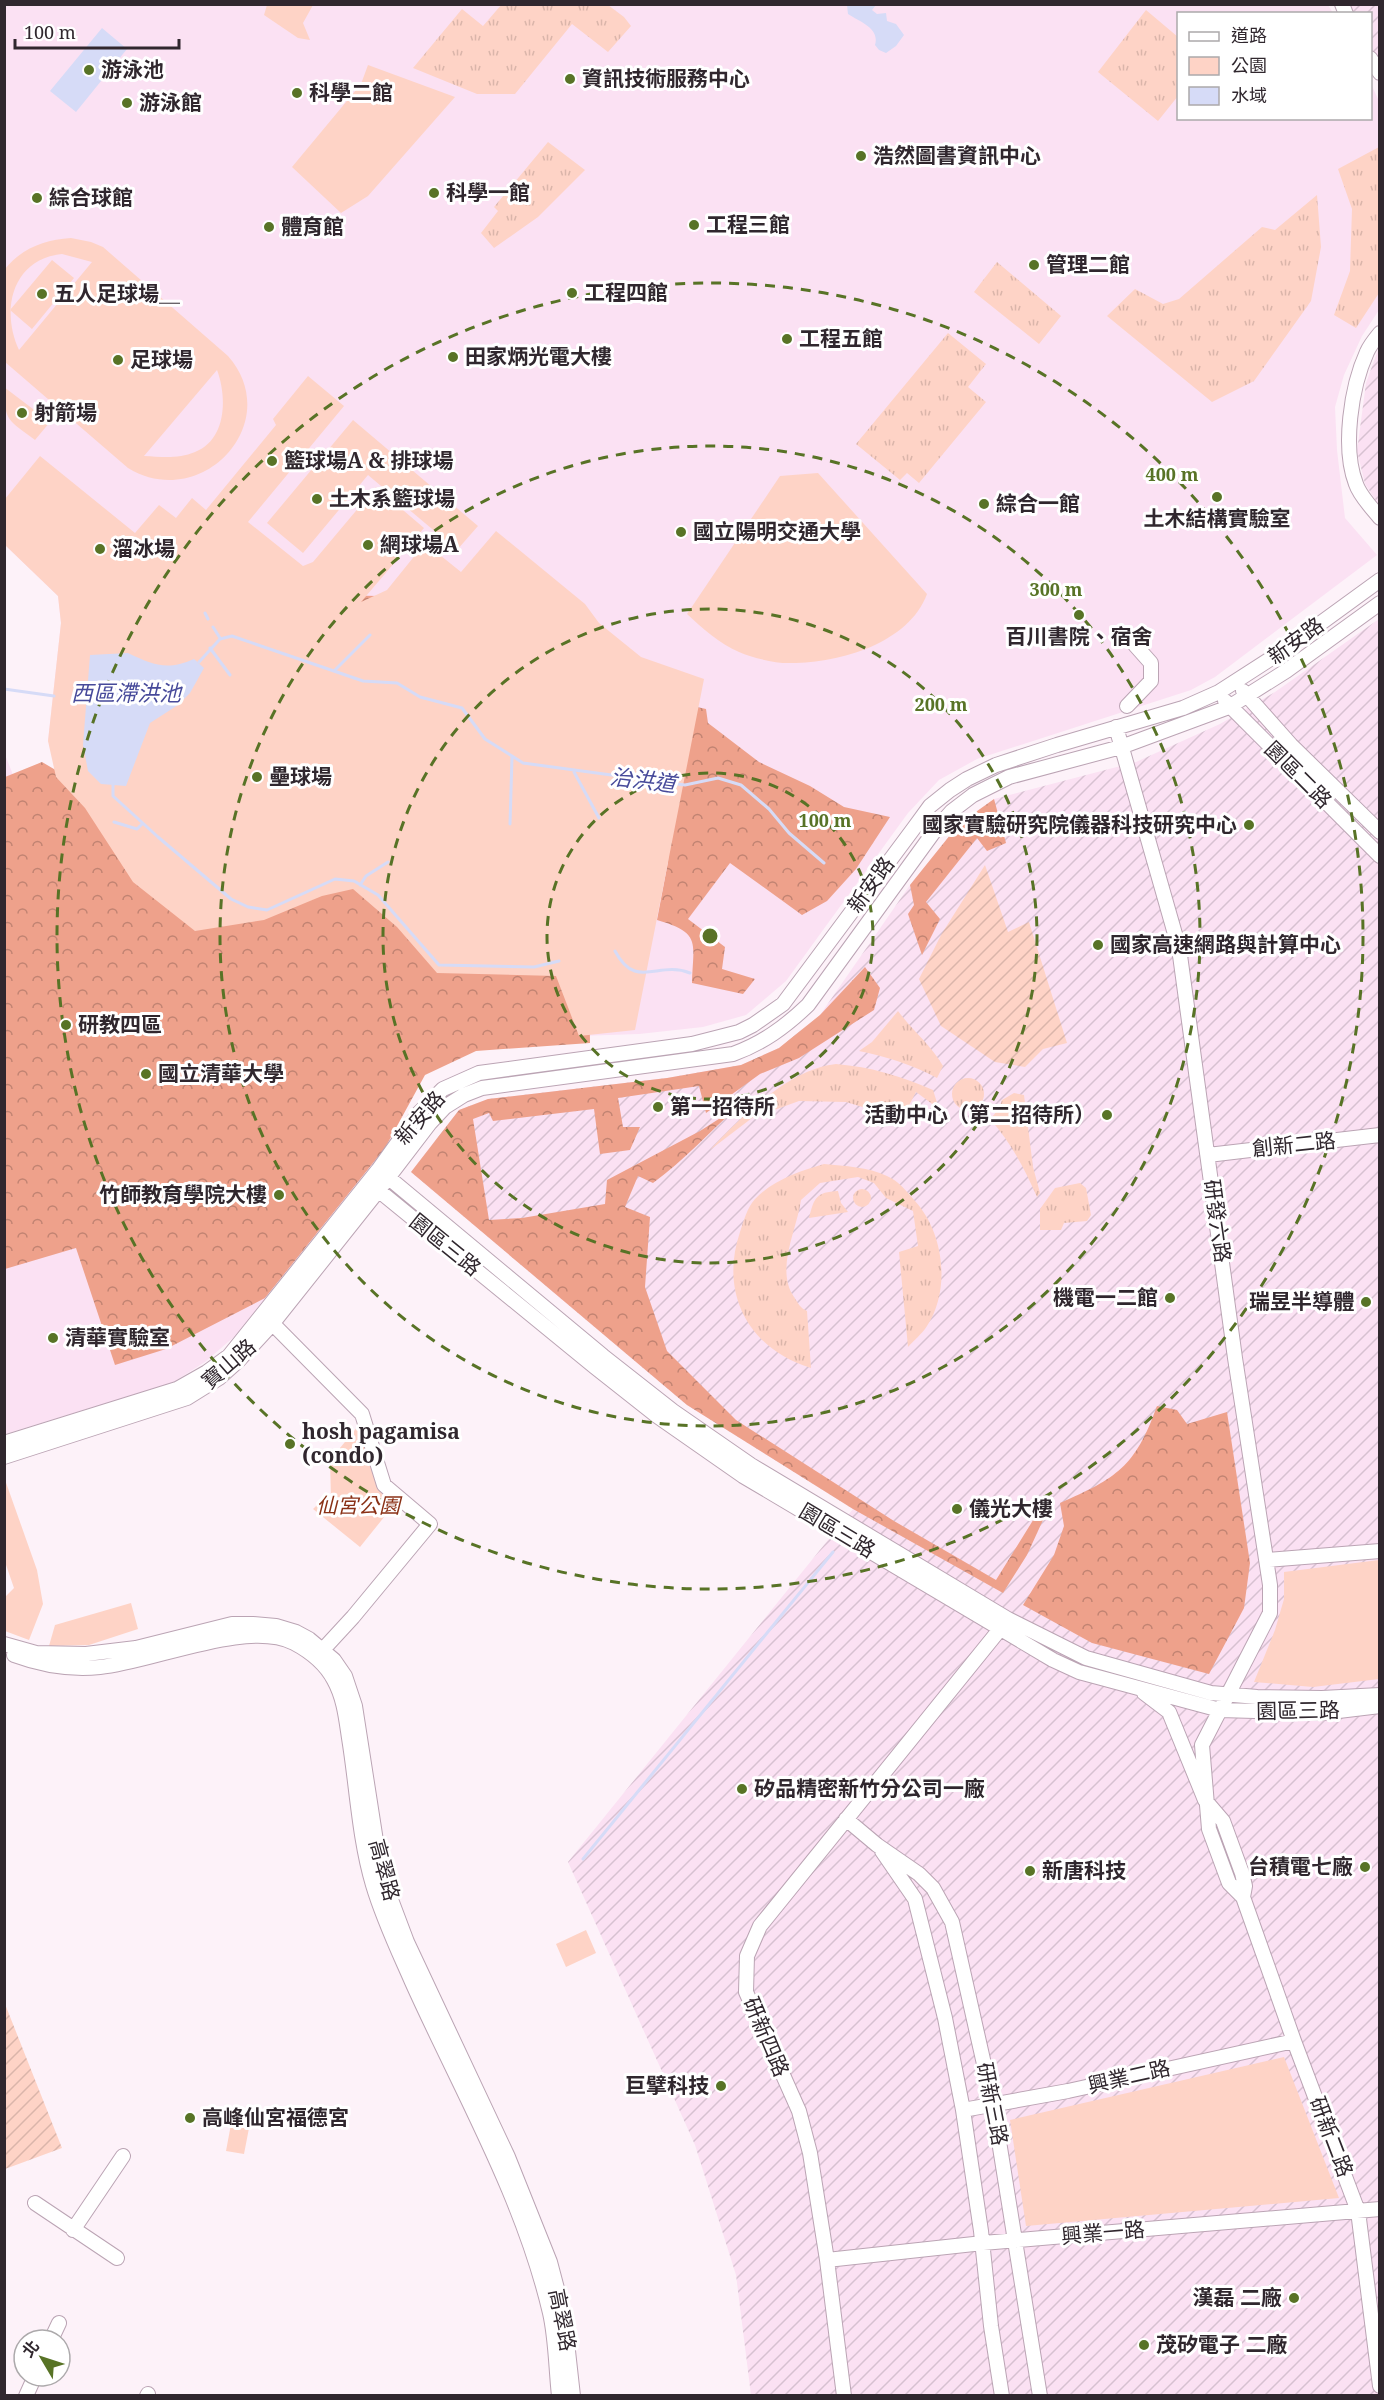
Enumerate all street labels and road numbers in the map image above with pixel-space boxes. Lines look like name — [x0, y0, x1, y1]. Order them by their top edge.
street label: 新安路 — [1262, 610, 1329, 670]
street label: 園區二路 — [1259, 735, 1338, 814]
street label: 新安路 — [840, 851, 900, 918]
street label: 新安路 — [388, 1084, 450, 1150]
street label: 創新二路 — [1251, 1126, 1337, 1162]
street label: 研發六路 — [1198, 1177, 1238, 1264]
street label: 園區三路 — [404, 1207, 487, 1282]
street label: 寶山路 — [195, 1332, 261, 1394]
street label: 園區三路 — [794, 1497, 881, 1564]
street label: 園區三路 — [1256, 1695, 1340, 1725]
street label: 高翠路 — [363, 1836, 407, 1904]
street label: 研新四路 — [738, 1992, 796, 2081]
street label: 興業二路 — [1085, 2053, 1173, 2099]
street label: 研新三路 — [971, 2060, 1015, 2148]
street label: 研新二路 — [1304, 2092, 1360, 2181]
street label: 興業一路 — [1060, 2214, 1146, 2250]
street label: 高翠路 — [543, 2286, 583, 2353]

